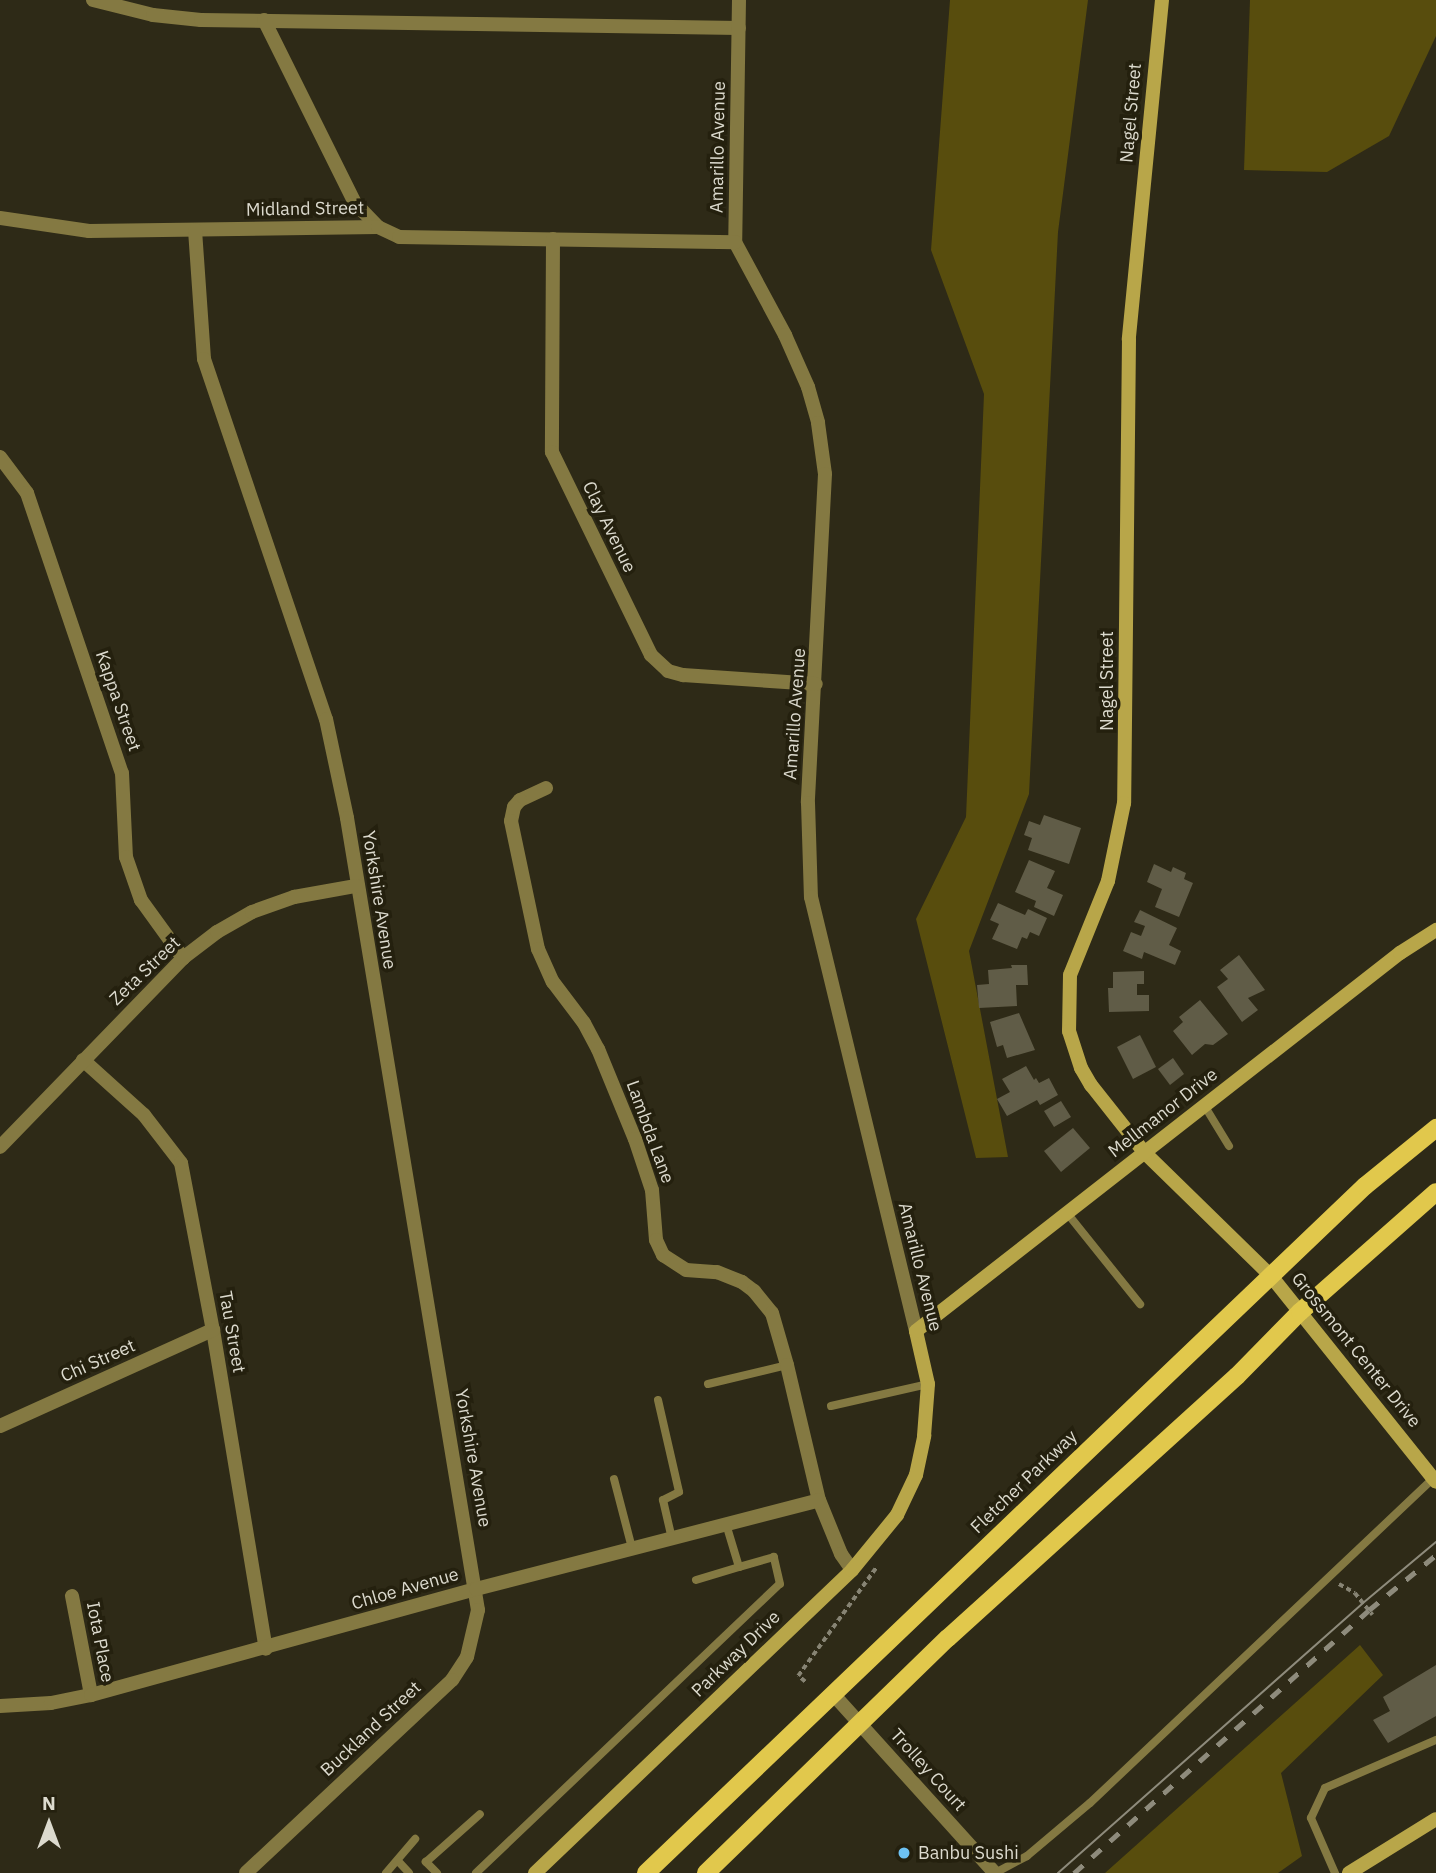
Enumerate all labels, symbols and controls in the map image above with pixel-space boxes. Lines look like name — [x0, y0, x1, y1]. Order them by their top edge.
street label: Nagel Street — [1116, 62, 1146, 164]
street label: Amarillo Avenue — [706, 81, 730, 213]
street label: Midland Street — [246, 197, 364, 221]
street label: Clay Avenue — [578, 478, 640, 576]
street label: Nagel Street — [1096, 631, 1118, 731]
street label: Amarillo Avenue — [780, 647, 810, 781]
street label: Kappa Street — [91, 648, 145, 754]
street label: Yorkshire Avenue — [357, 829, 401, 971]
street label: Zeta Street — [105, 932, 185, 1010]
street label: Mellmanor Drive — [1104, 1064, 1222, 1162]
street label: Lambda Lane — [621, 1078, 679, 1186]
street label: Amarillo Avenue — [894, 1200, 946, 1334]
street label: Grossmont Center Drive — [1287, 1268, 1425, 1432]
street label: Tau Street — [214, 1290, 250, 1374]
street label: Chi Street — [57, 1335, 139, 1387]
street label: Yorkshire Avenue — [450, 1387, 496, 1529]
street label: Fletcher Parkway — [966, 1426, 1082, 1538]
street label: Chloe Avenue — [349, 1563, 461, 1615]
street label: Iota Place — [82, 1600, 118, 1684]
street label: Parkway Drive — [687, 1606, 785, 1702]
street label: Buckland Street — [316, 1677, 426, 1781]
street label: Trolley Court — [885, 1724, 971, 1816]
north arrow — [14, 1789, 84, 1859]
text: N — [42, 1791, 56, 1815]
place label: Banbu Sushi — [918, 1842, 1019, 1864]
marker: Banbu Sushi — [896, 1845, 912, 1861]

